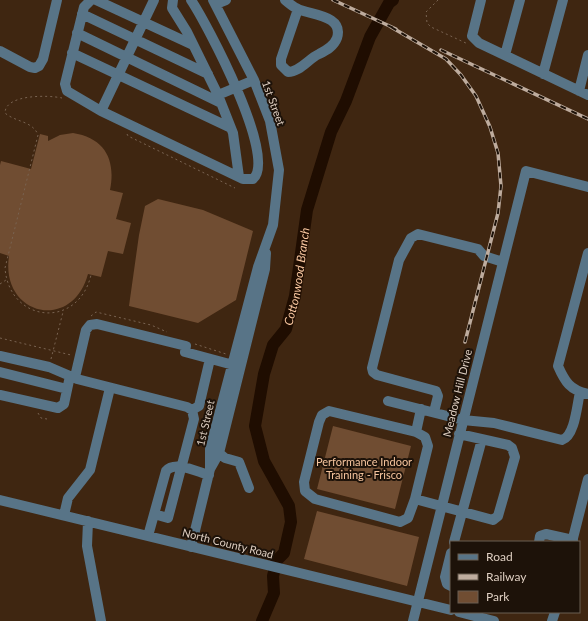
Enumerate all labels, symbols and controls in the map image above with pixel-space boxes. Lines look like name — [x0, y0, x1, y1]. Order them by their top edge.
street label: 1st Street — [260, 79, 288, 127]
water label: Cottonwood Branch — [280, 226, 312, 327]
street label: Meadow Hill Drive — [440, 348, 474, 438]
street label: 1st Street — [193, 399, 217, 447]
park label: Performance Indoor Training - Frisco — [316, 455, 412, 481]
street label: North County Road — [181, 525, 275, 561]
legend — [450, 541, 580, 613]
text: Road — [486, 549, 513, 564]
text: Railway — [486, 569, 527, 584]
text: Park — [486, 589, 510, 604]

